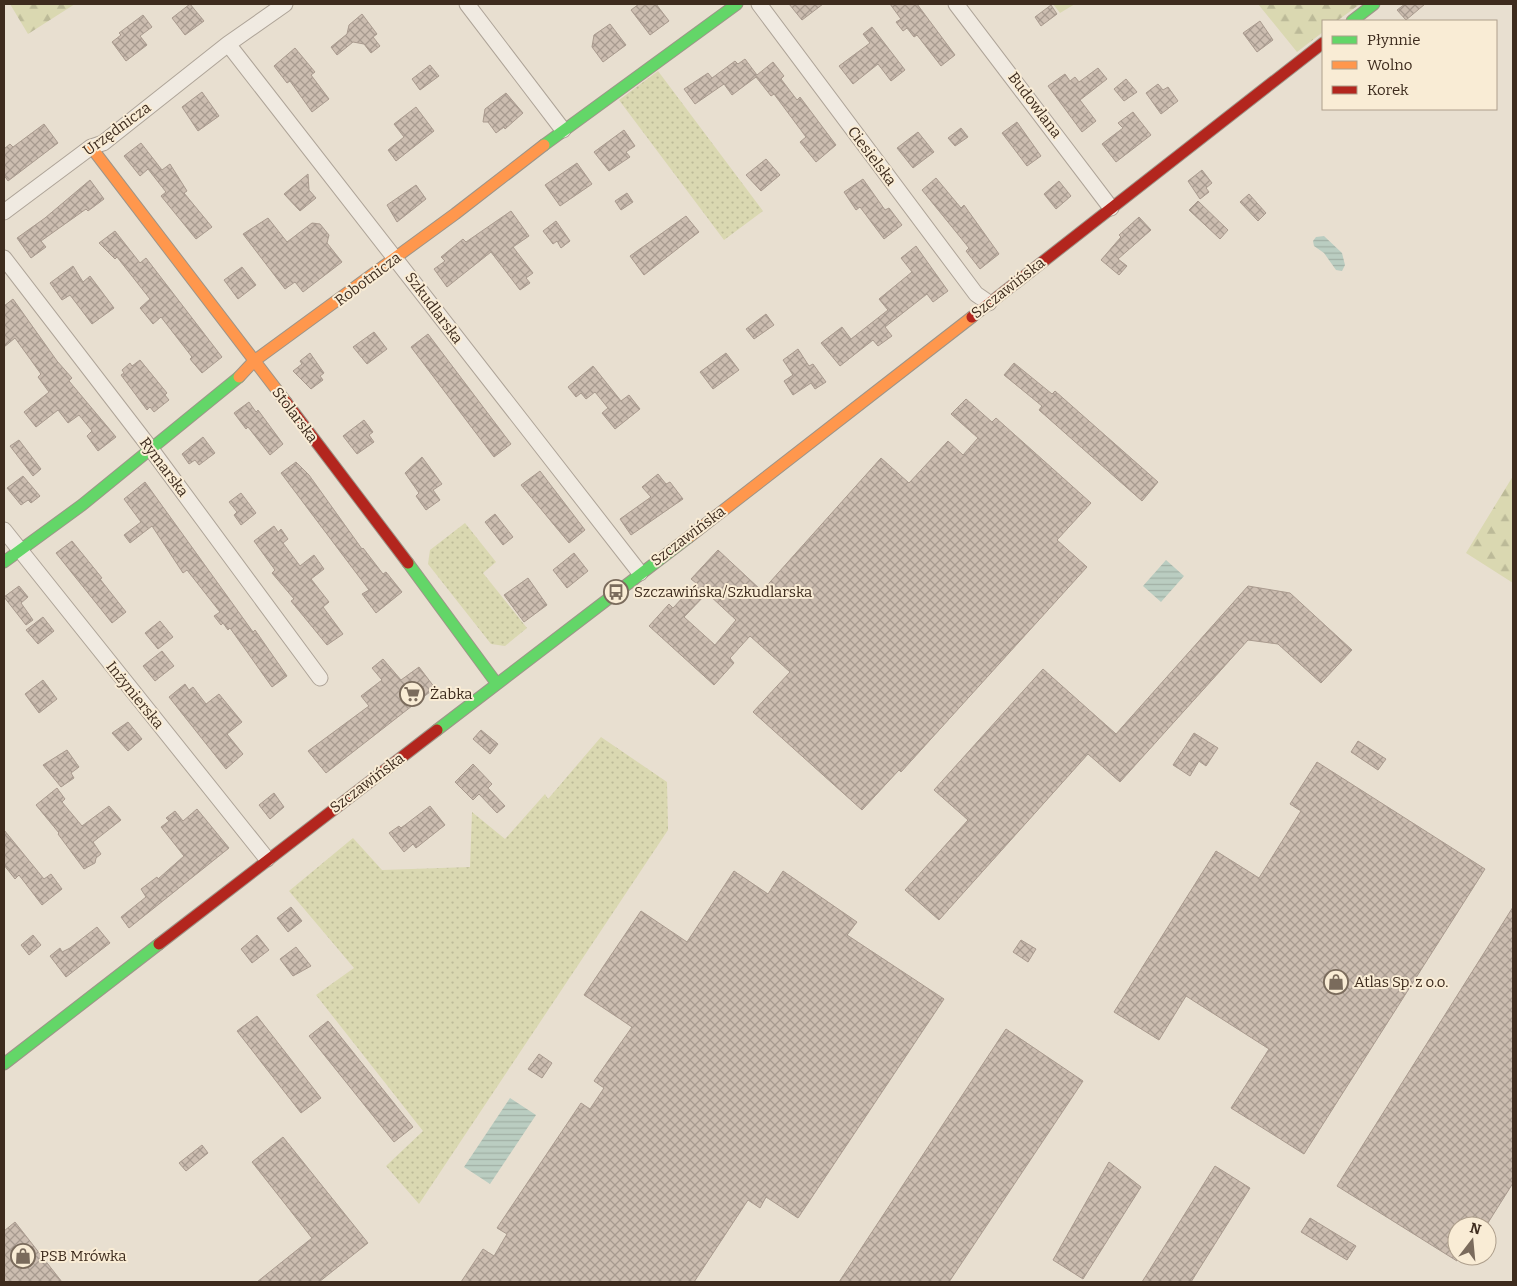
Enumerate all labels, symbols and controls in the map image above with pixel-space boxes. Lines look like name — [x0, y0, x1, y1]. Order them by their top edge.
legend — [1322, 20, 1497, 110]
text: Płynnie — [1367, 31, 1421, 49]
text: Wolno — [1367, 56, 1412, 74]
street label: Budowlana — [1004, 68, 1066, 142]
text: Korek — [1367, 81, 1409, 99]
street label: Urzędnicza — [80, 98, 154, 160]
street label: Ciesielska — [844, 123, 900, 189]
street label: Robotnicza — [331, 248, 405, 310]
street label: Szczawińska — [968, 254, 1048, 322]
street label: Szkudlarska — [401, 269, 467, 347]
street label: Stolarska — [268, 384, 322, 446]
street label: Rymarska — [136, 434, 192, 500]
street label: Szczawińska — [647, 502, 729, 570]
bus stop icon: Szczawińska/Szkudlarska — [603, 579, 629, 605]
place label: Szczawińska/Szkudlarska — [634, 583, 812, 601]
street label: Inżynierska — [102, 658, 168, 732]
supermarket icon: Żabka — [399, 681, 425, 707]
place label: Żabka — [430, 685, 472, 703]
street label: Szczawińska — [326, 749, 408, 817]
shop icon: Atlas Sp. z o.o. — [1323, 969, 1349, 995]
place label: Atlas Sp. z o.o. — [1354, 973, 1448, 991]
north arrow — [1447, 1216, 1497, 1266]
text: N — [1468, 1219, 1483, 1239]
shop icon: PSB Mrówka — [10, 1243, 36, 1269]
place label: PSB Mrówka — [40, 1247, 126, 1265]

